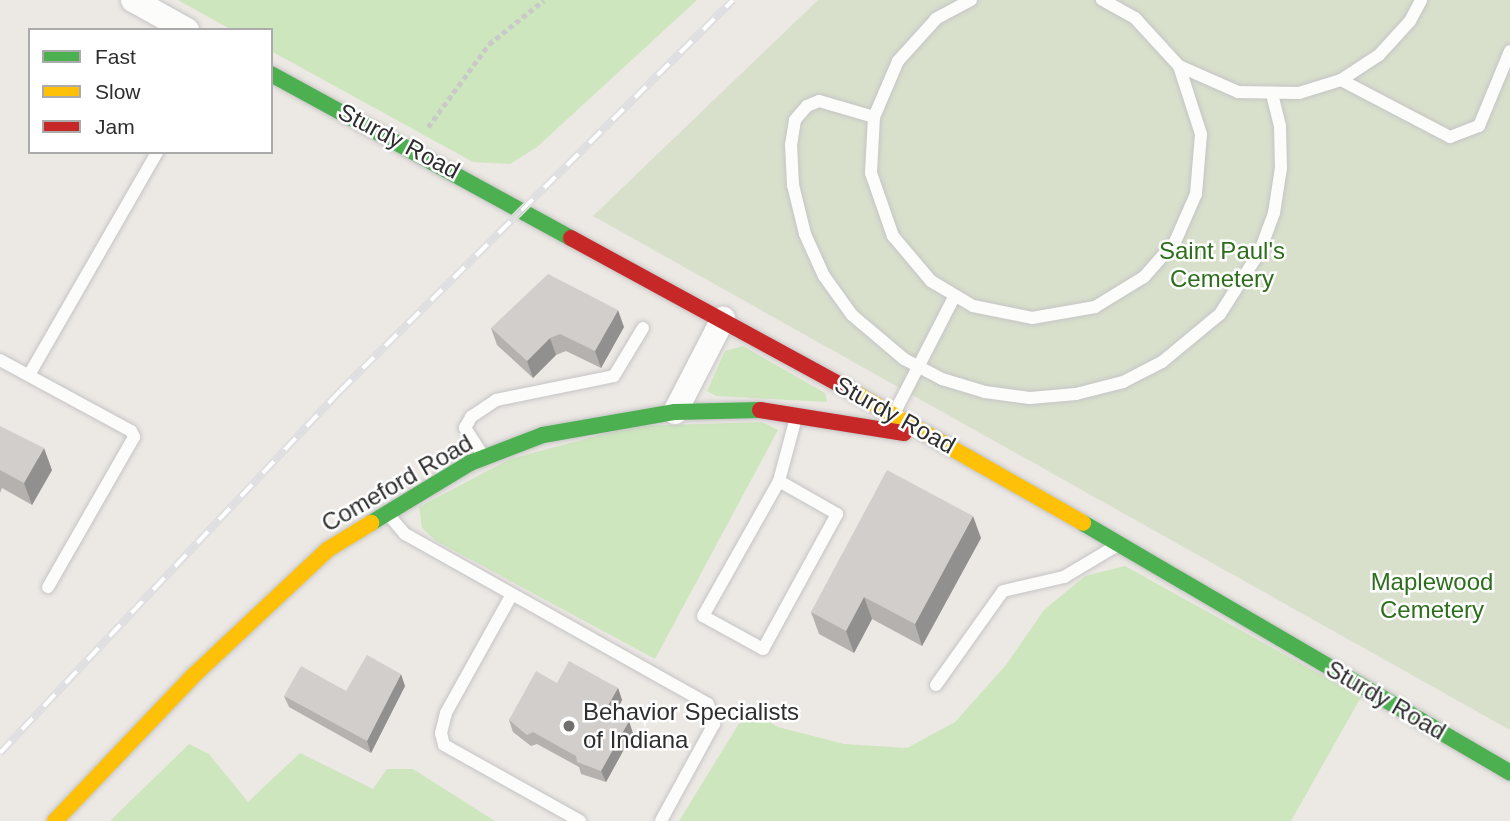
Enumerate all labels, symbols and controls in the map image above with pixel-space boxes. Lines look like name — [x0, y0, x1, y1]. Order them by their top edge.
legend — [28, 28, 273, 154]
text: Fast — [95, 45, 136, 68]
text: Slow — [95, 80, 141, 103]
street label: Sturdy Road — [333, 97, 465, 185]
text: Jam — [95, 115, 135, 138]
park label: Saint Paul's Cemetery — [1159, 237, 1285, 293]
street label: Sturdy Road — [830, 370, 960, 460]
street label: Comeford Road — [316, 428, 478, 538]
park label: Maplewood Cemetery — [1371, 568, 1493, 624]
street label: Sturdy Road — [1321, 654, 1451, 746]
place label: Behavior Specialists of Indiana — [583, 698, 799, 754]
marker: Behavior Specialists of Indiana — [561, 718, 577, 734]

